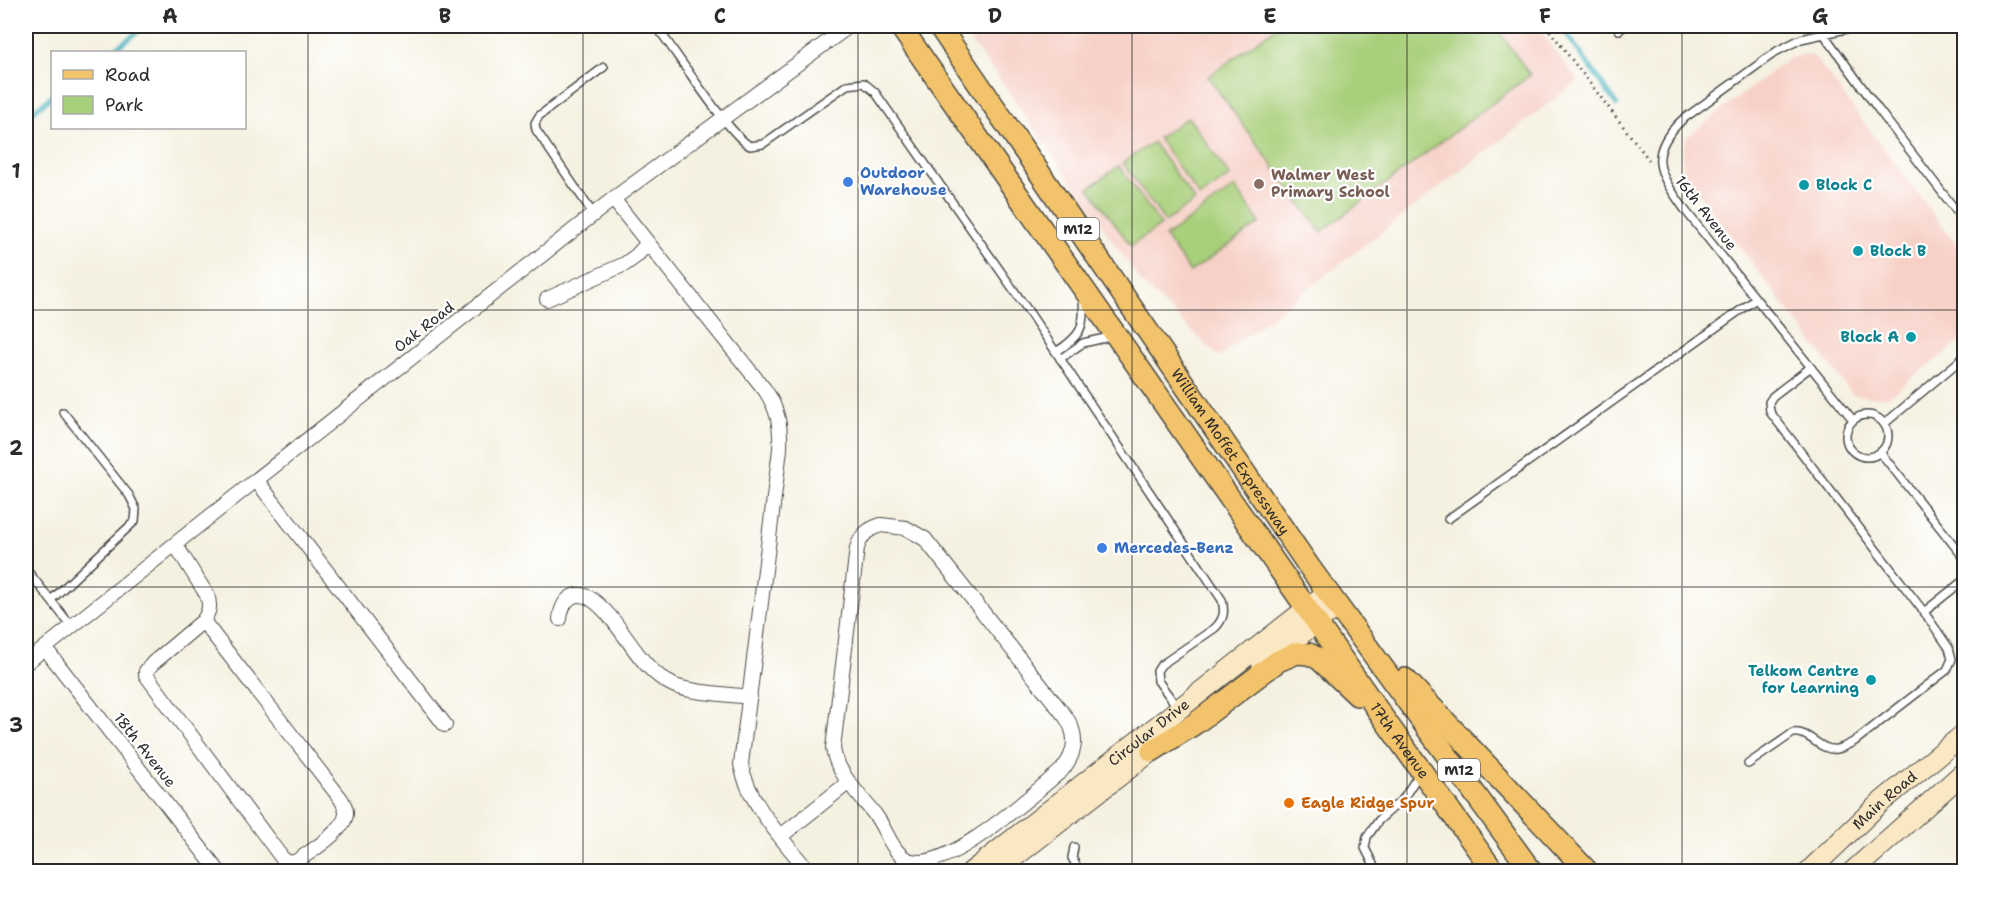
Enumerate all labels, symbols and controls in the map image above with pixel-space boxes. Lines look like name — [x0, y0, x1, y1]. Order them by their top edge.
text: A — [162, 3, 178, 29]
text: B — [439, 3, 451, 29]
text: C — [714, 3, 726, 29]
text: D — [988, 3, 1002, 29]
text: E — [1263, 3, 1277, 29]
text: F — [1539, 3, 1551, 29]
text: G — [1812, 3, 1828, 29]
legend — [51, 51, 246, 129]
text: Road — [105, 63, 150, 87]
text: Park — [105, 93, 144, 117]
text: 1 — [11, 158, 21, 184]
place label: Outdoor Warehouse — [860, 163, 947, 200]
place label: Walmer West Primary School — [1271, 165, 1390, 202]
street label: 16th Avenue — [1671, 172, 1741, 254]
marker: Outdoor Warehouse — [841, 175, 855, 189]
place label: Block C — [1816, 175, 1872, 195]
marker: Walmer West Primary School — [1252, 177, 1266, 191]
marker: Block C — [1797, 178, 1811, 192]
road number: M12 — [1057, 218, 1099, 240]
place label: Block B — [1870, 241, 1926, 261]
marker: Block B — [1851, 244, 1865, 258]
street label: Oak Road — [390, 297, 459, 357]
place label: Block A — [1841, 327, 1899, 347]
marker: Block A — [1904, 330, 1918, 344]
street label: William Moffet Expressway — [1166, 365, 1294, 539]
text: 2 — [9, 435, 23, 461]
place label: Mercedes-Benz — [1114, 538, 1234, 558]
marker: Mercedes-Benz — [1095, 541, 1109, 555]
place label: Telkom Centre for Learning — [1748, 661, 1859, 698]
marker: Telkom Centre for Learning — [1864, 673, 1878, 687]
street label: Circular Drive — [1104, 694, 1194, 771]
street label: 17th Avenue — [1365, 698, 1434, 783]
street label: 18th Avenue — [109, 708, 181, 792]
text: 3 — [9, 712, 23, 738]
road number: M12 — [1438, 759, 1480, 781]
street label: Main Road — [1848, 766, 1922, 834]
place label: Eagle Ridge Spur — [1301, 793, 1435, 813]
marker: Eagle Ridge Spur — [1282, 796, 1296, 810]

